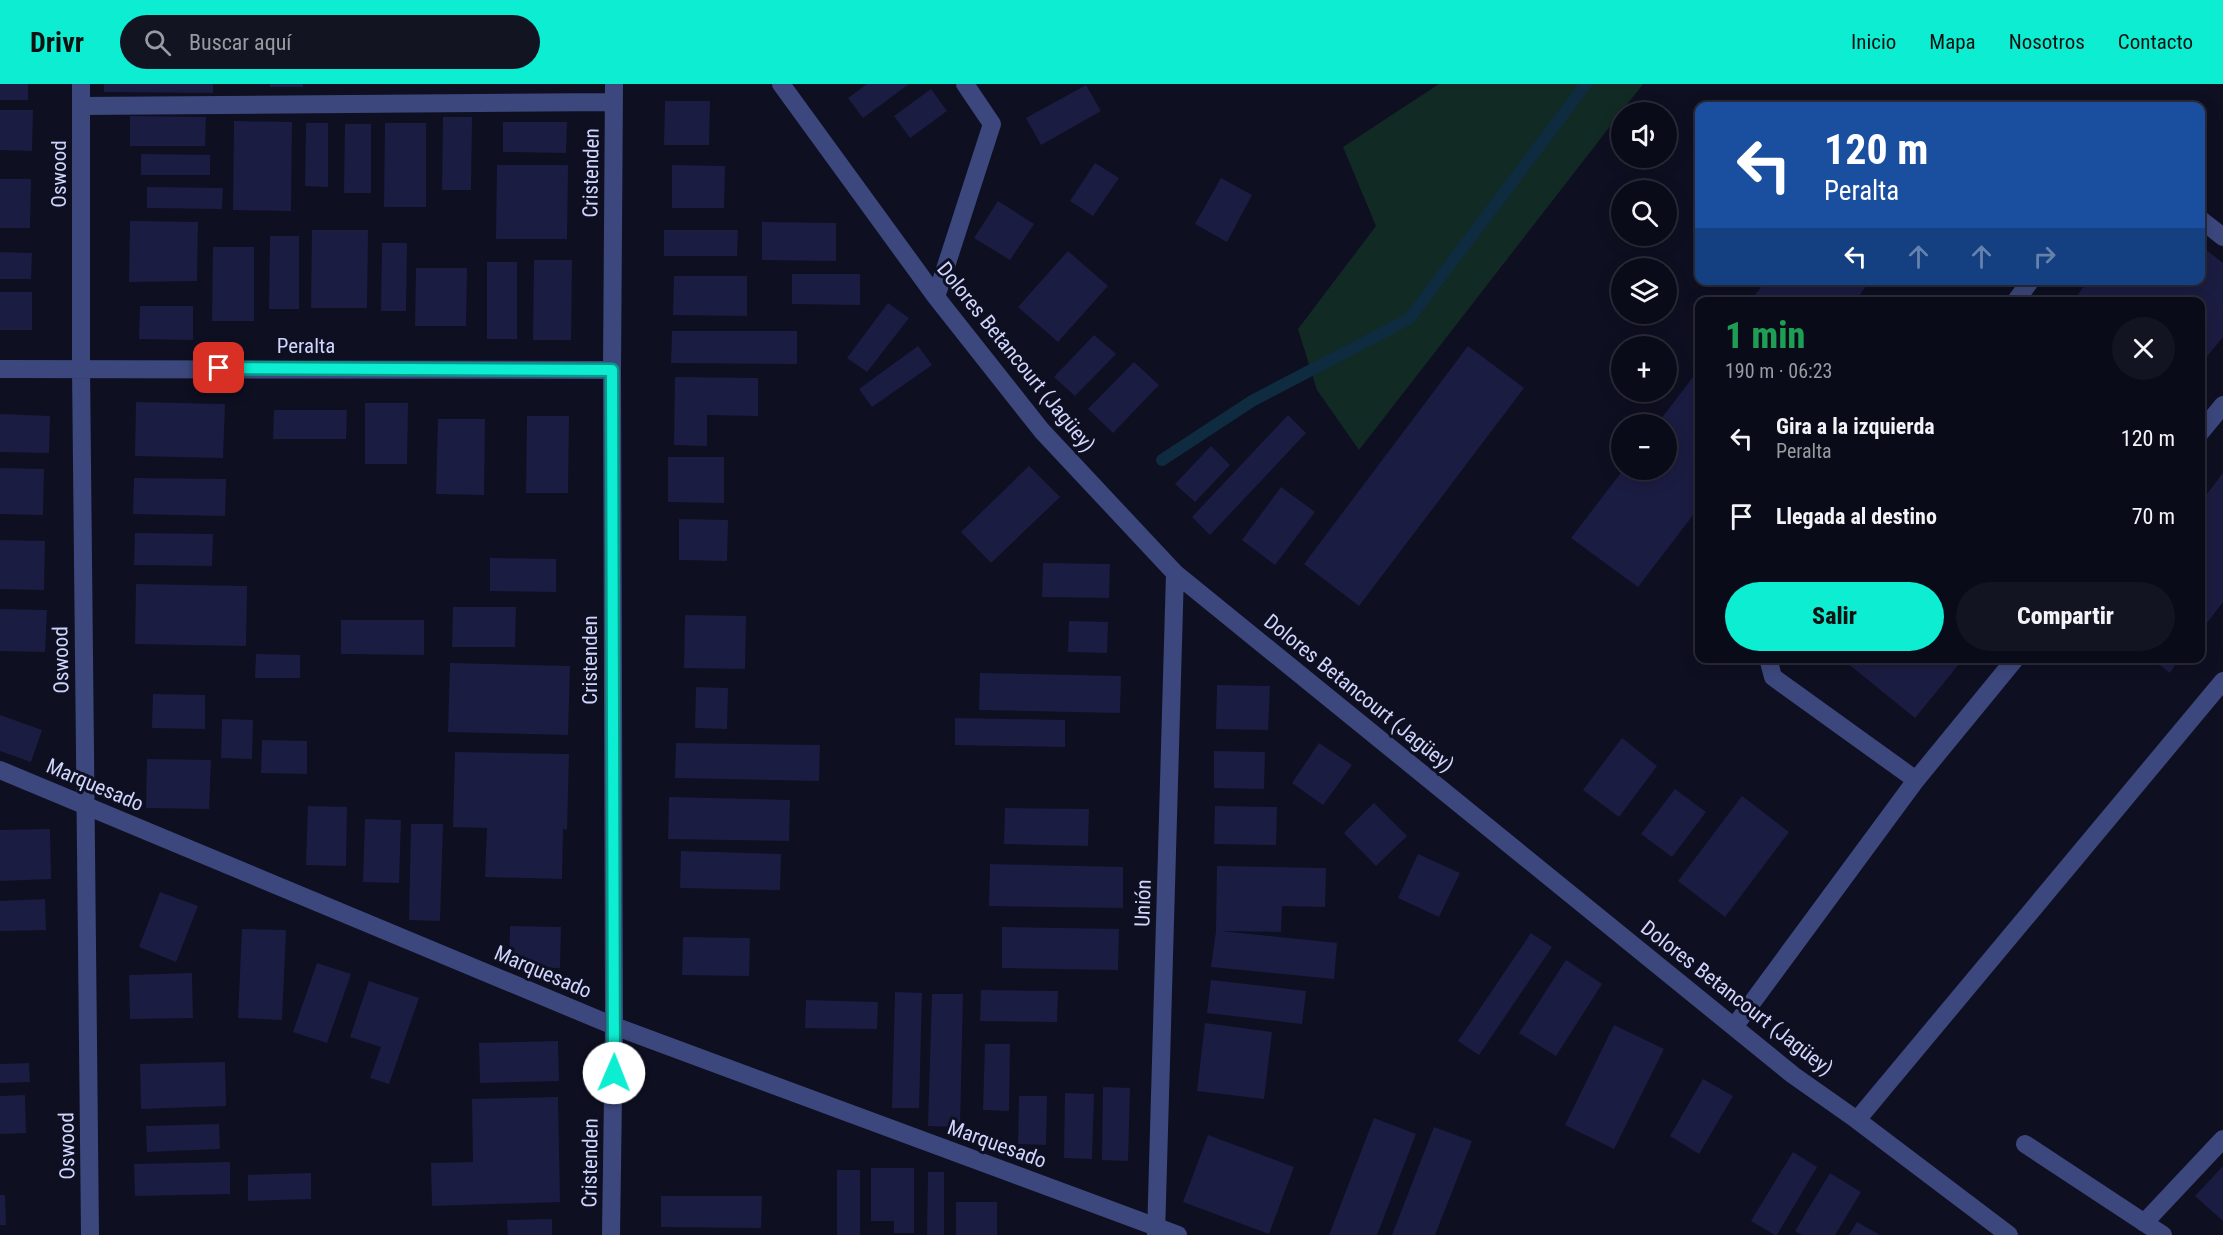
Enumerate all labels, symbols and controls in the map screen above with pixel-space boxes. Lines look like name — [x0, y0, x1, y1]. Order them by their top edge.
search box — [120, 15, 540, 69]
text: Drivr — [30, 26, 84, 59]
icon: search — [141, 26, 174, 59]
text: Buscar aquí — [189, 30, 291, 55]
text: Inicio — [1851, 30, 1896, 54]
text: Mapa — [1929, 30, 1976, 54]
text: Nosotros — [2009, 30, 2085, 54]
text: Contacto — [2118, 30, 2193, 54]
map controls — [1611, 102, 1677, 480]
button: sound — [1611, 102, 1677, 168]
text: 120 m — [1824, 125, 1929, 174]
icon: left — [1725, 126, 1803, 204]
street label: Cristenden — [578, 128, 604, 218]
street label: Oswood — [47, 140, 71, 208]
text: Peralta — [1824, 175, 1899, 207]
button: search — [1611, 180, 1677, 246]
icon: left — [1839, 240, 1872, 273]
icon: ahead — [1902, 240, 1935, 273]
icon: ahead — [1965, 240, 1998, 273]
icon: right — [2028, 240, 2061, 273]
street label: Dolores Betancourt (Jagüey) — [932, 257, 1100, 457]
button: layers — [1611, 258, 1677, 324]
text: 1 min — [1725, 315, 1805, 357]
button: close — [2112, 317, 2175, 380]
street label: Peralta — [277, 334, 335, 358]
button: + — [1611, 336, 1677, 402]
pin — [193, 342, 244, 393]
icon: arrive — [202, 351, 235, 384]
text: 190 m · 06:23 — [1725, 359, 1832, 383]
button: − — [1611, 414, 1677, 480]
text: Gira a la izquierda — [1776, 414, 1935, 439]
icon: left — [1725, 422, 1758, 455]
text: 120 m — [2121, 426, 2175, 451]
text: Peralta — [1776, 439, 1832, 463]
icon: arrive — [1725, 500, 1758, 533]
text: Llegada al destino — [1776, 504, 1937, 529]
text: 70 m — [2132, 504, 2175, 529]
button: Salir — [1725, 582, 1944, 651]
button: Compartir — [1956, 582, 2175, 651]
street label: Dolores Betancourt (Jagüey) — [1259, 609, 1459, 777]
street label: Cristenden — [578, 615, 602, 705]
street label: Oswood — [48, 626, 74, 694]
street label: Marquesado — [43, 754, 147, 816]
street label: Unión — [1130, 879, 1156, 927]
street label: Dolores Betancourt (Jagüey) — [1636, 916, 1838, 1080]
street label: Marquesado — [491, 941, 595, 1003]
position arrow — [582, 1041, 646, 1105]
street label: Oswood — [54, 1112, 80, 1180]
street label: Marquesado — [944, 1115, 1050, 1173]
street label: Cristenden — [577, 1118, 603, 1208]

